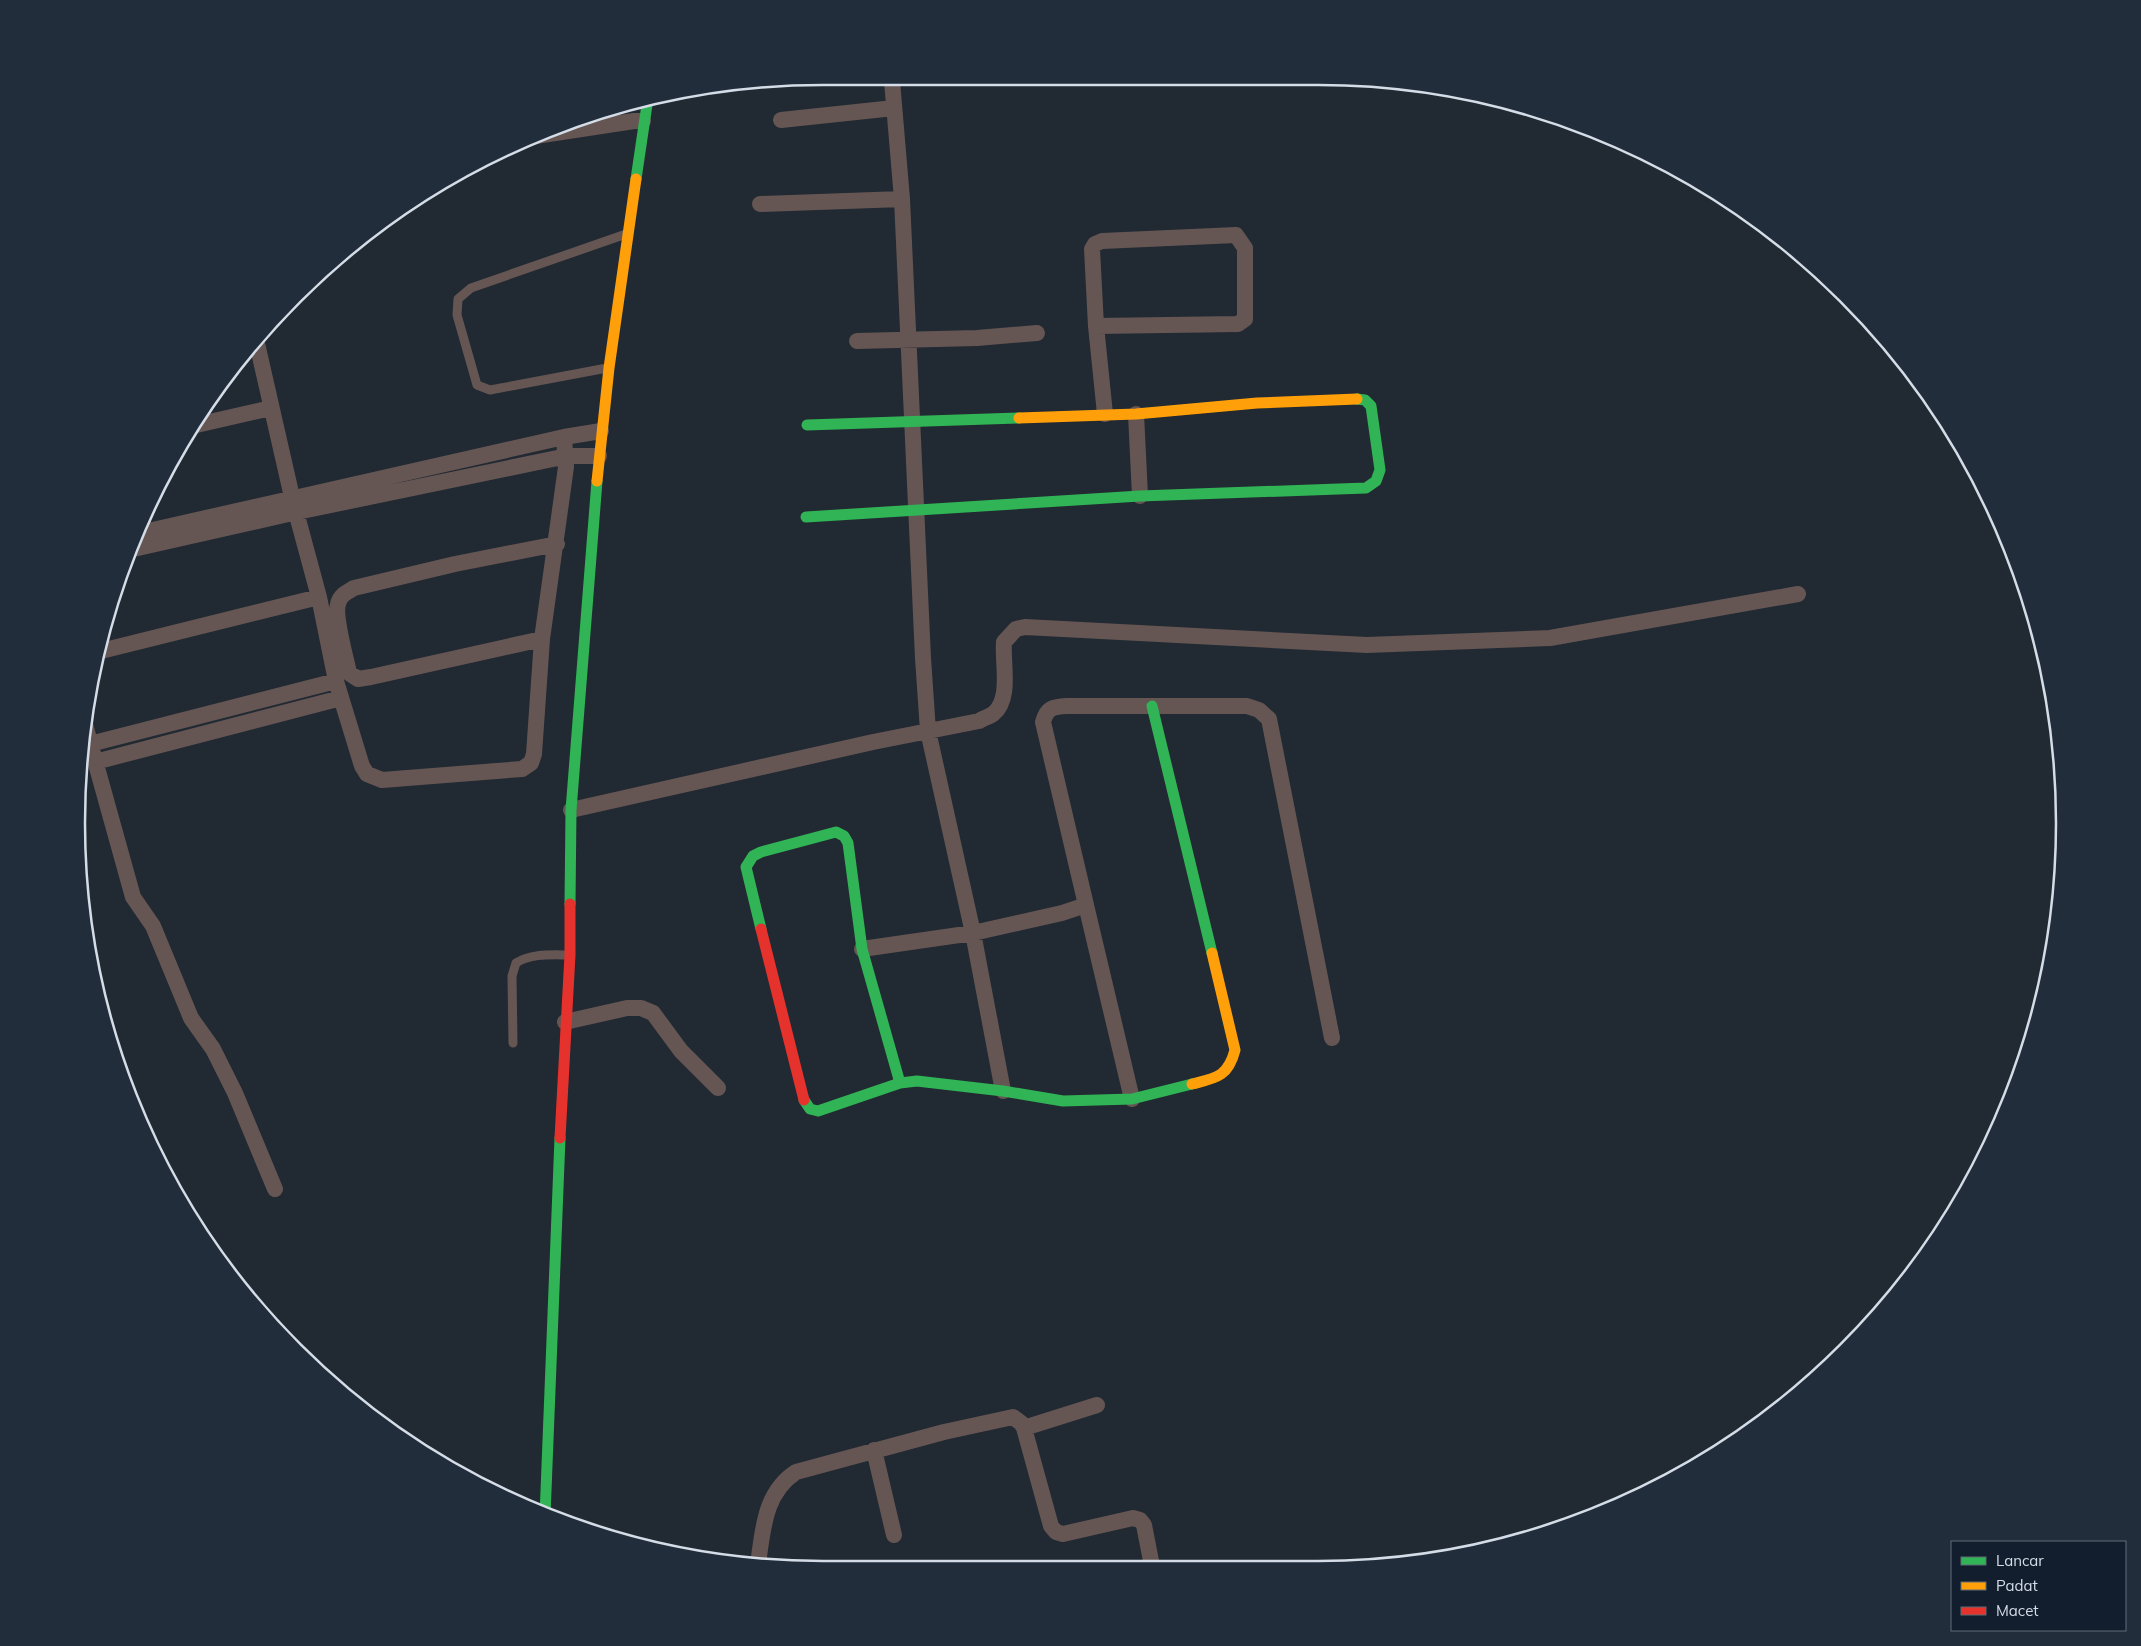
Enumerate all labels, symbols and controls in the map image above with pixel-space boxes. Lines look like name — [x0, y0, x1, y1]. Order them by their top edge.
legend — [1951, 1541, 2126, 1631]
text: Lancar — [1996, 1551, 2044, 1570]
text: Padat — [1996, 1576, 2038, 1595]
text: Macet — [1996, 1601, 2039, 1620]

